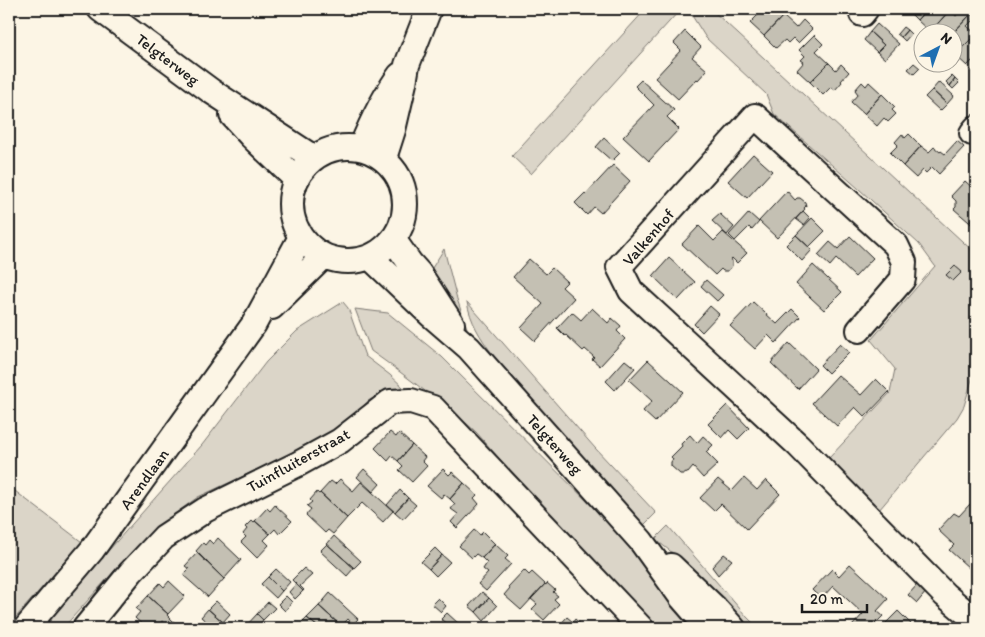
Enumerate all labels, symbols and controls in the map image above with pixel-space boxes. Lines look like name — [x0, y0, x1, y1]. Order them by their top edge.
north arrow — [912, 22, 962, 72]
street label: Telgterweg — [132, 29, 204, 90]
text: N — [937, 29, 955, 48]
street label: Valkenhof — [618, 205, 678, 270]
street label: Telgterweg — [523, 410, 587, 479]
street label: Tuinfluiterstraat — [243, 424, 353, 497]
street label: Arendlaan — [116, 445, 173, 513]
scale bar — [802, 582, 868, 614]
text: 20 m — [810, 590, 844, 608]

